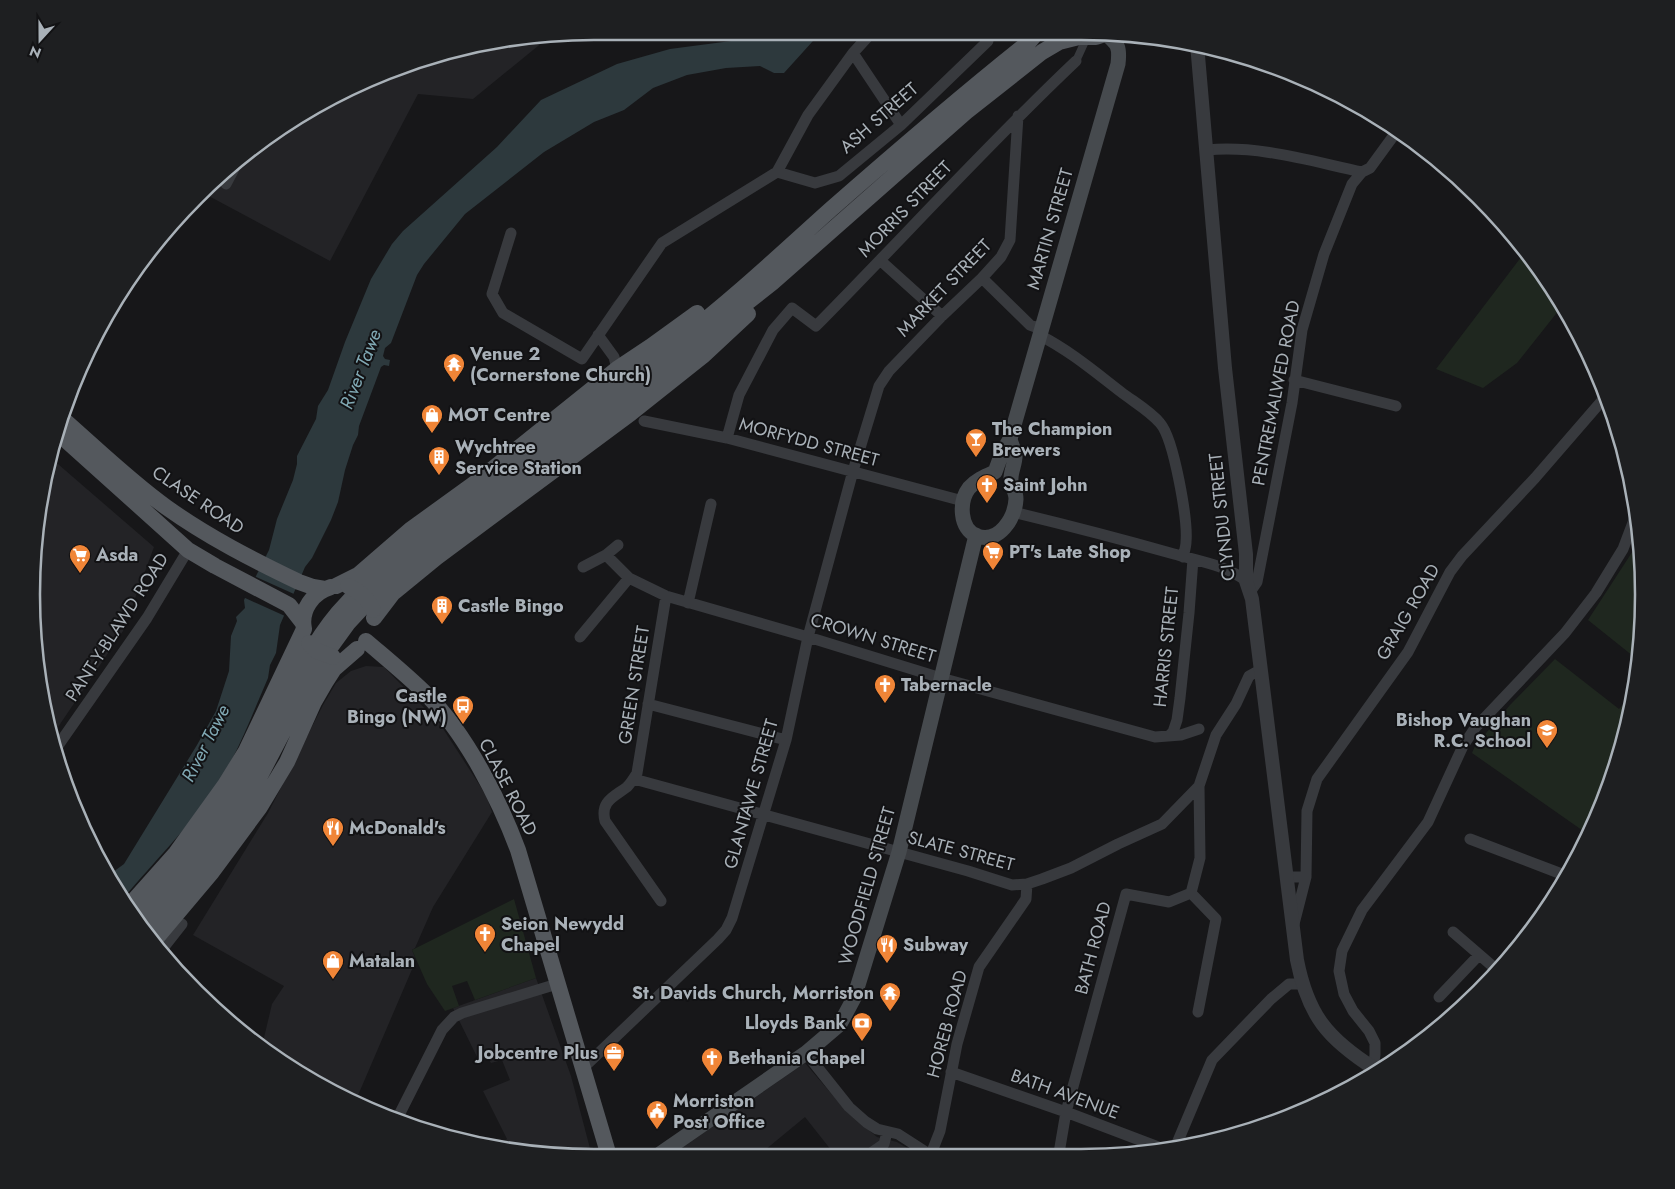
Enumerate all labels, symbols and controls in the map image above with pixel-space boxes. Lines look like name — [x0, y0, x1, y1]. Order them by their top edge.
north arrow — [15, 15, 65, 65]
text: N — [27, 41, 44, 63]
street label: ASH STREET — [834, 76, 924, 159]
street label: MORRIS STREET — [852, 155, 958, 263]
street label: MARTIN STREET — [1020, 165, 1080, 293]
street label: MARKET STREET — [891, 233, 998, 343]
street label: PENTREMALWED ROAD — [1245, 298, 1307, 488]
water label: River Tawe — [333, 325, 388, 413]
place label: Venue 2 (Cornerstone Church) — [469, 341, 651, 388]
temple icon: Venue 2 (Cornerstone Church) — [442, 352, 466, 383]
place label: MOT Centre — [448, 402, 550, 428]
shop icon: MOT Centre — [420, 403, 444, 434]
street label: MORFYDD STREET — [736, 411, 882, 473]
place label: The Champion Brewers — [992, 416, 1112, 463]
bar icon: The Champion Brewers — [964, 427, 988, 458]
place label: Wychtree Service Station — [455, 434, 582, 481]
building icon: Wychtree Service Station — [427, 445, 451, 476]
street label: CLYNDU STREET — [1202, 451, 1242, 582]
street label: CLASE ROAD — [147, 460, 249, 540]
place label: Saint John — [1003, 472, 1088, 498]
church icon: Saint John — [975, 473, 999, 504]
place label: PT's Late Shop — [1009, 539, 1131, 565]
supermarket icon: PT's Late Shop — [981, 540, 1005, 571]
place label: Asda — [95, 542, 138, 568]
supermarket icon: Asda — [68, 543, 92, 574]
street label: PANT-Y-BLAWD ROAD — [59, 548, 175, 706]
street label: GRAIG ROAD — [1370, 559, 1446, 665]
street label: HARRIS STREET — [1147, 585, 1185, 709]
place label: Castle Bingo — [458, 593, 564, 619]
building icon: Castle Bingo — [430, 594, 454, 625]
street label: CROWN STREET — [807, 607, 939, 670]
street label: GREEN STREET — [612, 623, 656, 746]
place label: Tabernacle — [901, 672, 992, 698]
church icon: Tabernacle — [873, 673, 897, 704]
place label: Castle Bingo (NW) — [347, 683, 447, 730]
bus stop icon: Castle Bingo (NW) — [451, 694, 475, 725]
water label: River Tawe — [175, 700, 237, 786]
place label: Bishop Vaughan R.C. School — [1396, 707, 1531, 754]
street label: GLANTAWE STREET — [717, 715, 785, 872]
school or university icon: Bishop Vaughan R.C. School — [1535, 718, 1559, 749]
street label: CLASE ROAD — [472, 734, 544, 840]
street label: WOODFIELD STREET — [832, 803, 902, 968]
place label: McDonald's — [349, 815, 446, 841]
restaurant icon: McDonald's — [321, 816, 345, 847]
street label: SLATE STREET — [905, 824, 1018, 878]
street label: BATH ROAD — [1068, 899, 1118, 997]
place label: Seion Newydd Chapel — [501, 911, 624, 958]
church icon: Seion Newydd Chapel — [473, 922, 497, 953]
place label: Subway — [903, 932, 969, 958]
restaurant icon: Subway — [875, 933, 899, 964]
place label: Matalan — [349, 948, 415, 974]
shop icon: Matalan — [321, 949, 345, 980]
street label: HOREB ROAD — [920, 967, 974, 1081]
place label: St. Davids Church, Morriston — [632, 980, 874, 1006]
temple icon: St. Davids Church, Morriston — [878, 981, 902, 1012]
place label: Lloyds Bank — [745, 1010, 847, 1036]
bank icon: Lloyds Bank — [850, 1011, 874, 1042]
place label: Jobcentre Plus — [475, 1040, 598, 1066]
office icon: Jobcentre Plus — [602, 1041, 626, 1072]
place label: Bethania Chapel — [728, 1045, 865, 1071]
church icon: Bethania Chapel — [700, 1046, 724, 1077]
street label: BATH AVENUE — [1007, 1062, 1123, 1126]
place label: Morriston Post Office — [673, 1088, 765, 1135]
public building icon: Morriston Post Office — [645, 1099, 669, 1130]

